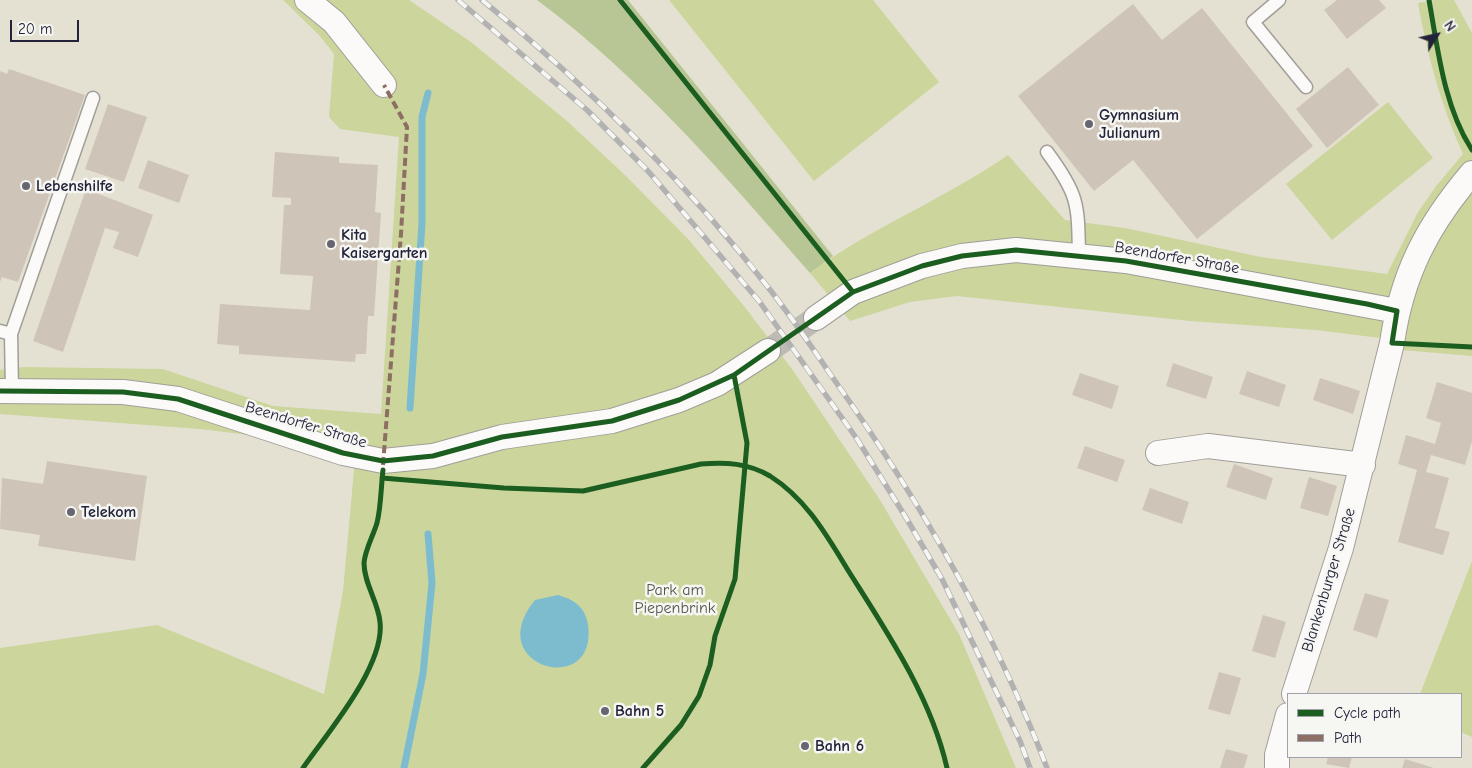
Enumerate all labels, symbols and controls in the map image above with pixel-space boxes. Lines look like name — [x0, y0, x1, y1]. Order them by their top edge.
scale bar — [12, 10, 81, 42]
north arrow — [1412, 10, 1462, 60]
text: N — [1440, 17, 1459, 35]
text: 20 m — [18, 20, 52, 38]
place label: Gymnasium Julianum — [1099, 105, 1179, 143]
marker: Gymnasium Julianum — [1083, 118, 1095, 130]
place label: Lebenshilfe — [36, 176, 113, 196]
marker: Lebenshilfe — [20, 180, 32, 192]
place label: Kita Kaisergarten — [341, 225, 427, 263]
marker: Kita Kaisergarten — [325, 238, 337, 250]
street label: Beendorfer Straße — [1113, 238, 1241, 278]
street label: Beendorfer Straße — [243, 397, 369, 453]
place label: Telekom — [81, 502, 136, 522]
marker: Telekom — [65, 506, 77, 518]
street label: Blankenburger Straße — [1298, 506, 1360, 654]
park label: Park am Piepenbrink — [634, 580, 716, 618]
legend — [1287, 693, 1462, 758]
place label: Bahn 5 — [615, 701, 664, 721]
text: Cycle path — [1334, 704, 1401, 722]
marker: Bahn 5 — [599, 705, 611, 717]
text: Path — [1334, 729, 1362, 747]
place label: Bahn 6 — [815, 736, 864, 756]
marker: Bahn 6 — [799, 740, 811, 752]

